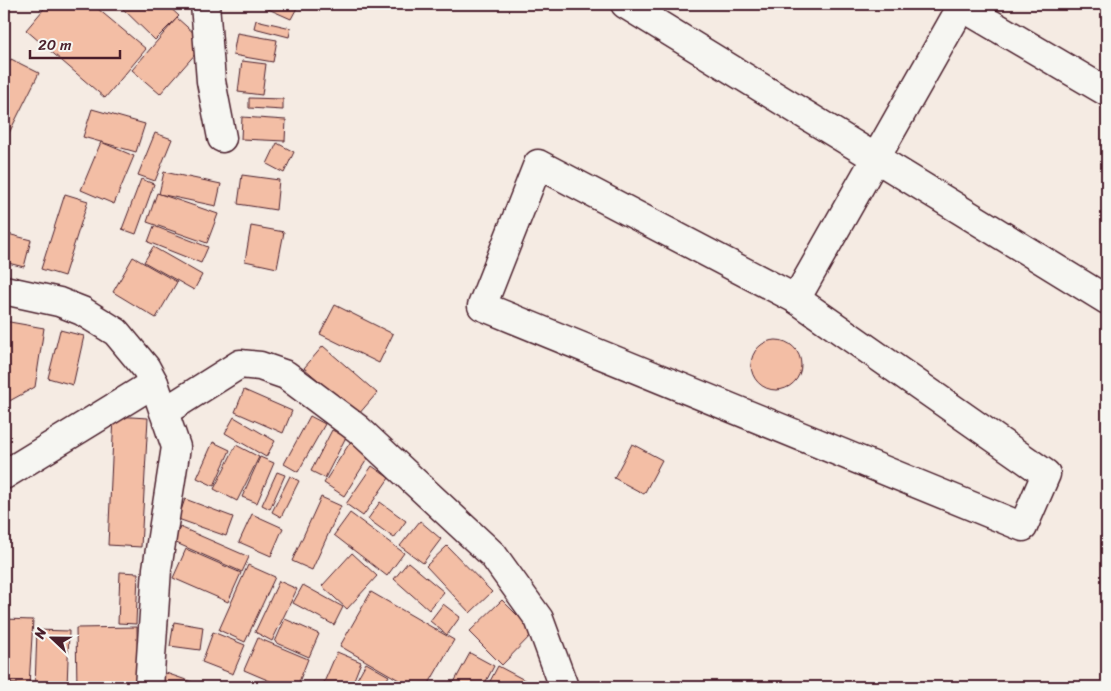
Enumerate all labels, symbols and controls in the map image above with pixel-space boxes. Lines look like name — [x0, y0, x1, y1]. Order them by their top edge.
scale bar — [30, 28, 120, 60]
text: 20 m — [38, 32, 72, 58]
north arrow — [28, 614, 78, 664]
text: N — [27, 624, 54, 643]

